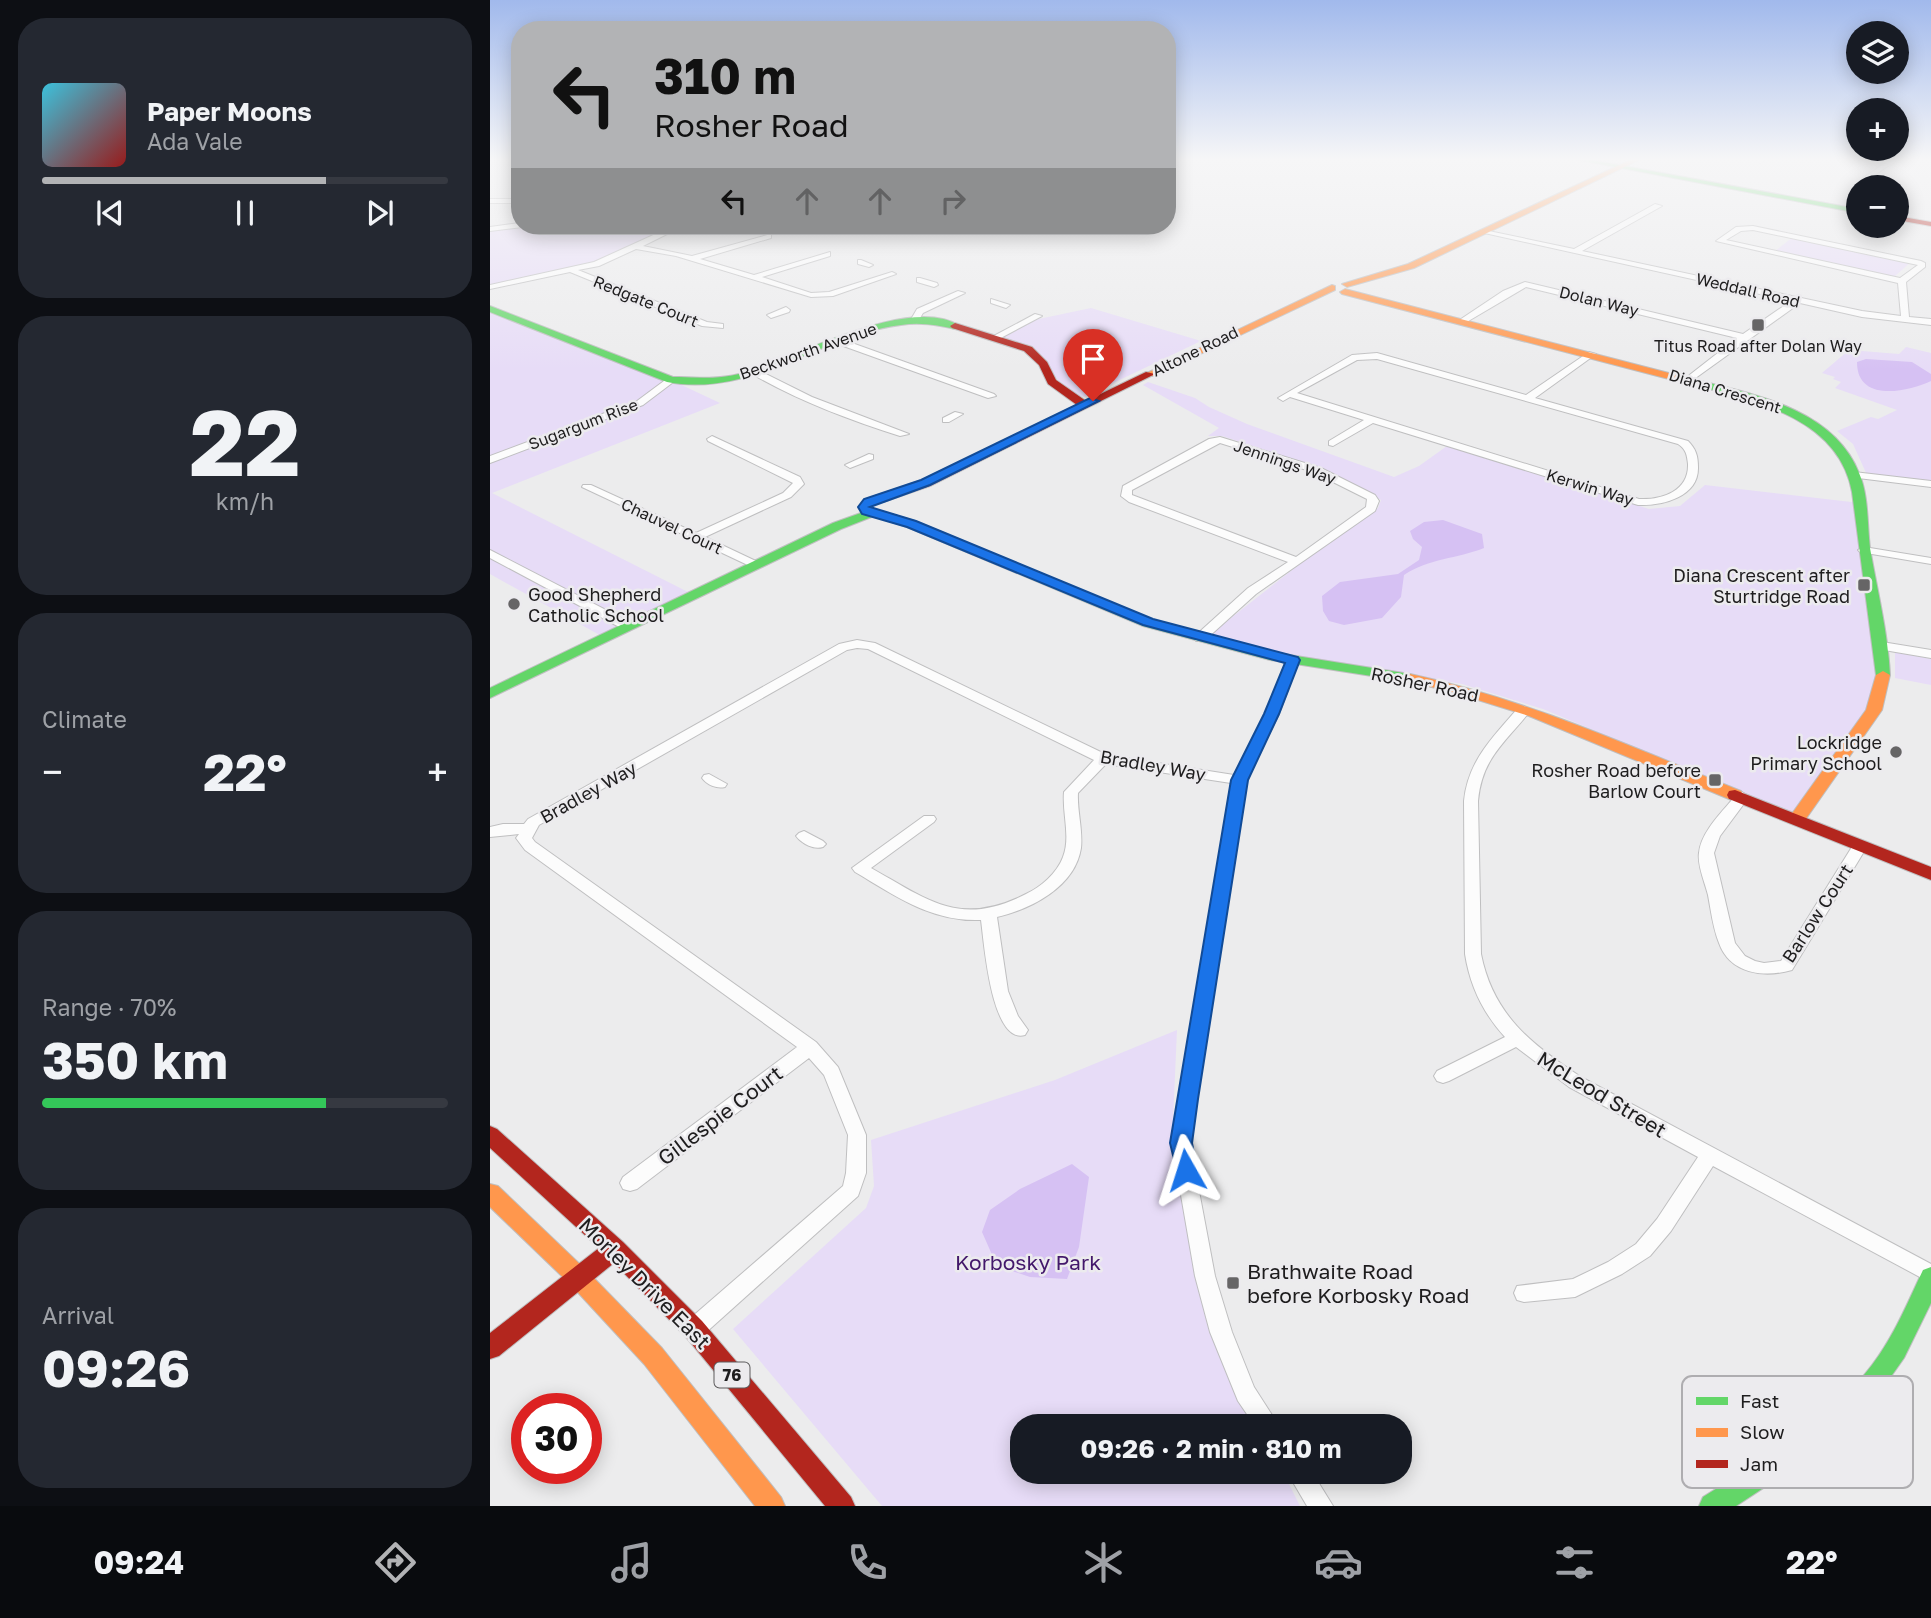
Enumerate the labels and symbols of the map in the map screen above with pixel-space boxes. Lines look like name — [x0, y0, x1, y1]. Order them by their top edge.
street label: Weddall Road — [1694, 268, 1802, 312]
street label: Redgate Court — [591, 271, 701, 331]
street label: Dolan Way — [1557, 281, 1641, 321]
marker: Titus Road after Dolan Way — [1750, 317, 1766, 333]
street label: Beckworth Avenue — [737, 318, 879, 384]
street label: Altone Road — [1149, 322, 1241, 380]
pin — [1063, 329, 1123, 401]
place label: Titus Road after Dolan Way — [1654, 336, 1862, 356]
street label: Diana Crescent — [1667, 364, 1783, 418]
street label: Sugargum Rise — [526, 394, 640, 454]
street label: Jennings Way — [1231, 435, 1339, 489]
street label: Kerwin Way — [1544, 464, 1636, 510]
street label: Chauvel Court — [618, 494, 726, 558]
place label: Diana Crescent after Sturtridge Road — [1673, 564, 1850, 607]
marker: Diana Crescent after Sturtridge Road — [1856, 577, 1872, 593]
place label: Good Shepherd Catholic School — [528, 583, 664, 626]
marker: Good Shepherd Catholic School — [506, 596, 522, 612]
street label: Rosher Road — [1369, 662, 1481, 706]
place label: Lockridge Primary School — [1750, 731, 1882, 774]
marker: Lockridge Primary School — [1888, 744, 1904, 760]
street label: Bradley Way — [1098, 745, 1208, 785]
street label: Bradley Way — [536, 756, 640, 828]
place label: Rosher Road before Barlow Court — [1531, 759, 1701, 802]
marker: Rosher Road before Barlow Court — [1707, 772, 1723, 788]
street label: Barlow Court — [1777, 860, 1857, 966]
street label: McLeod Street — [1533, 1045, 1671, 1143]
street label: Gillespie Court — [652, 1060, 788, 1170]
position arrow — [1149, 1133, 1223, 1207]
street label: Morley Drive East — [574, 1212, 716, 1354]
park label: Korbosky Park — [955, 1249, 1101, 1275]
place label: Brathwaite Road before Korbosky Road — [1247, 1258, 1469, 1308]
marker: Brathwaite Road before Korbosky Road — [1225, 1275, 1241, 1291]
road number: 76 — [714, 1362, 750, 1387]
legend — [1682, 1376, 1913, 1488]
text: Fast — [1740, 1389, 1779, 1412]
speed limit sign: 30 — [511, 1393, 602, 1484]
text: Slow — [1740, 1420, 1785, 1443]
text: Jam — [1740, 1452, 1778, 1475]

